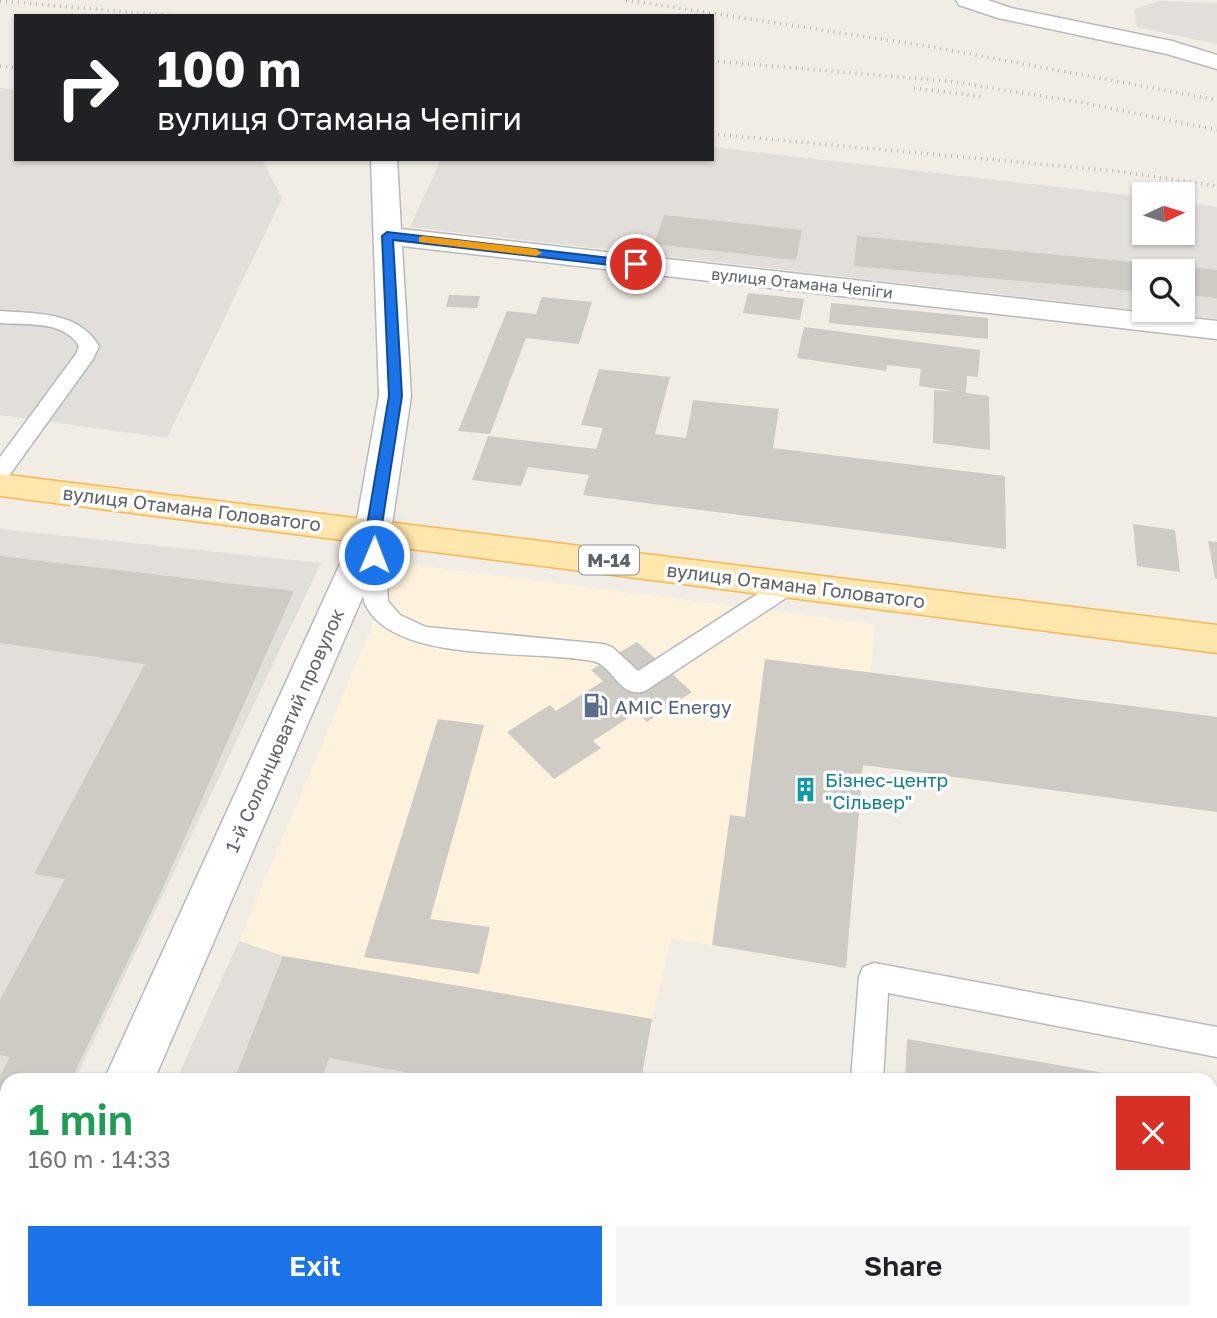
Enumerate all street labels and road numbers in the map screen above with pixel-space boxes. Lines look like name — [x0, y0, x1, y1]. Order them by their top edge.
street label: вулиця Отамана Чепіги — [710, 264, 894, 302]
street label: вулиця Отамана Головатого — [62, 481, 322, 535]
road number: М-14 — [579, 546, 639, 574]
street label: вулиця Отамана Головатого — [666, 558, 926, 612]
street label: 1-й Солонцюватий провулок — [220, 604, 348, 856]

